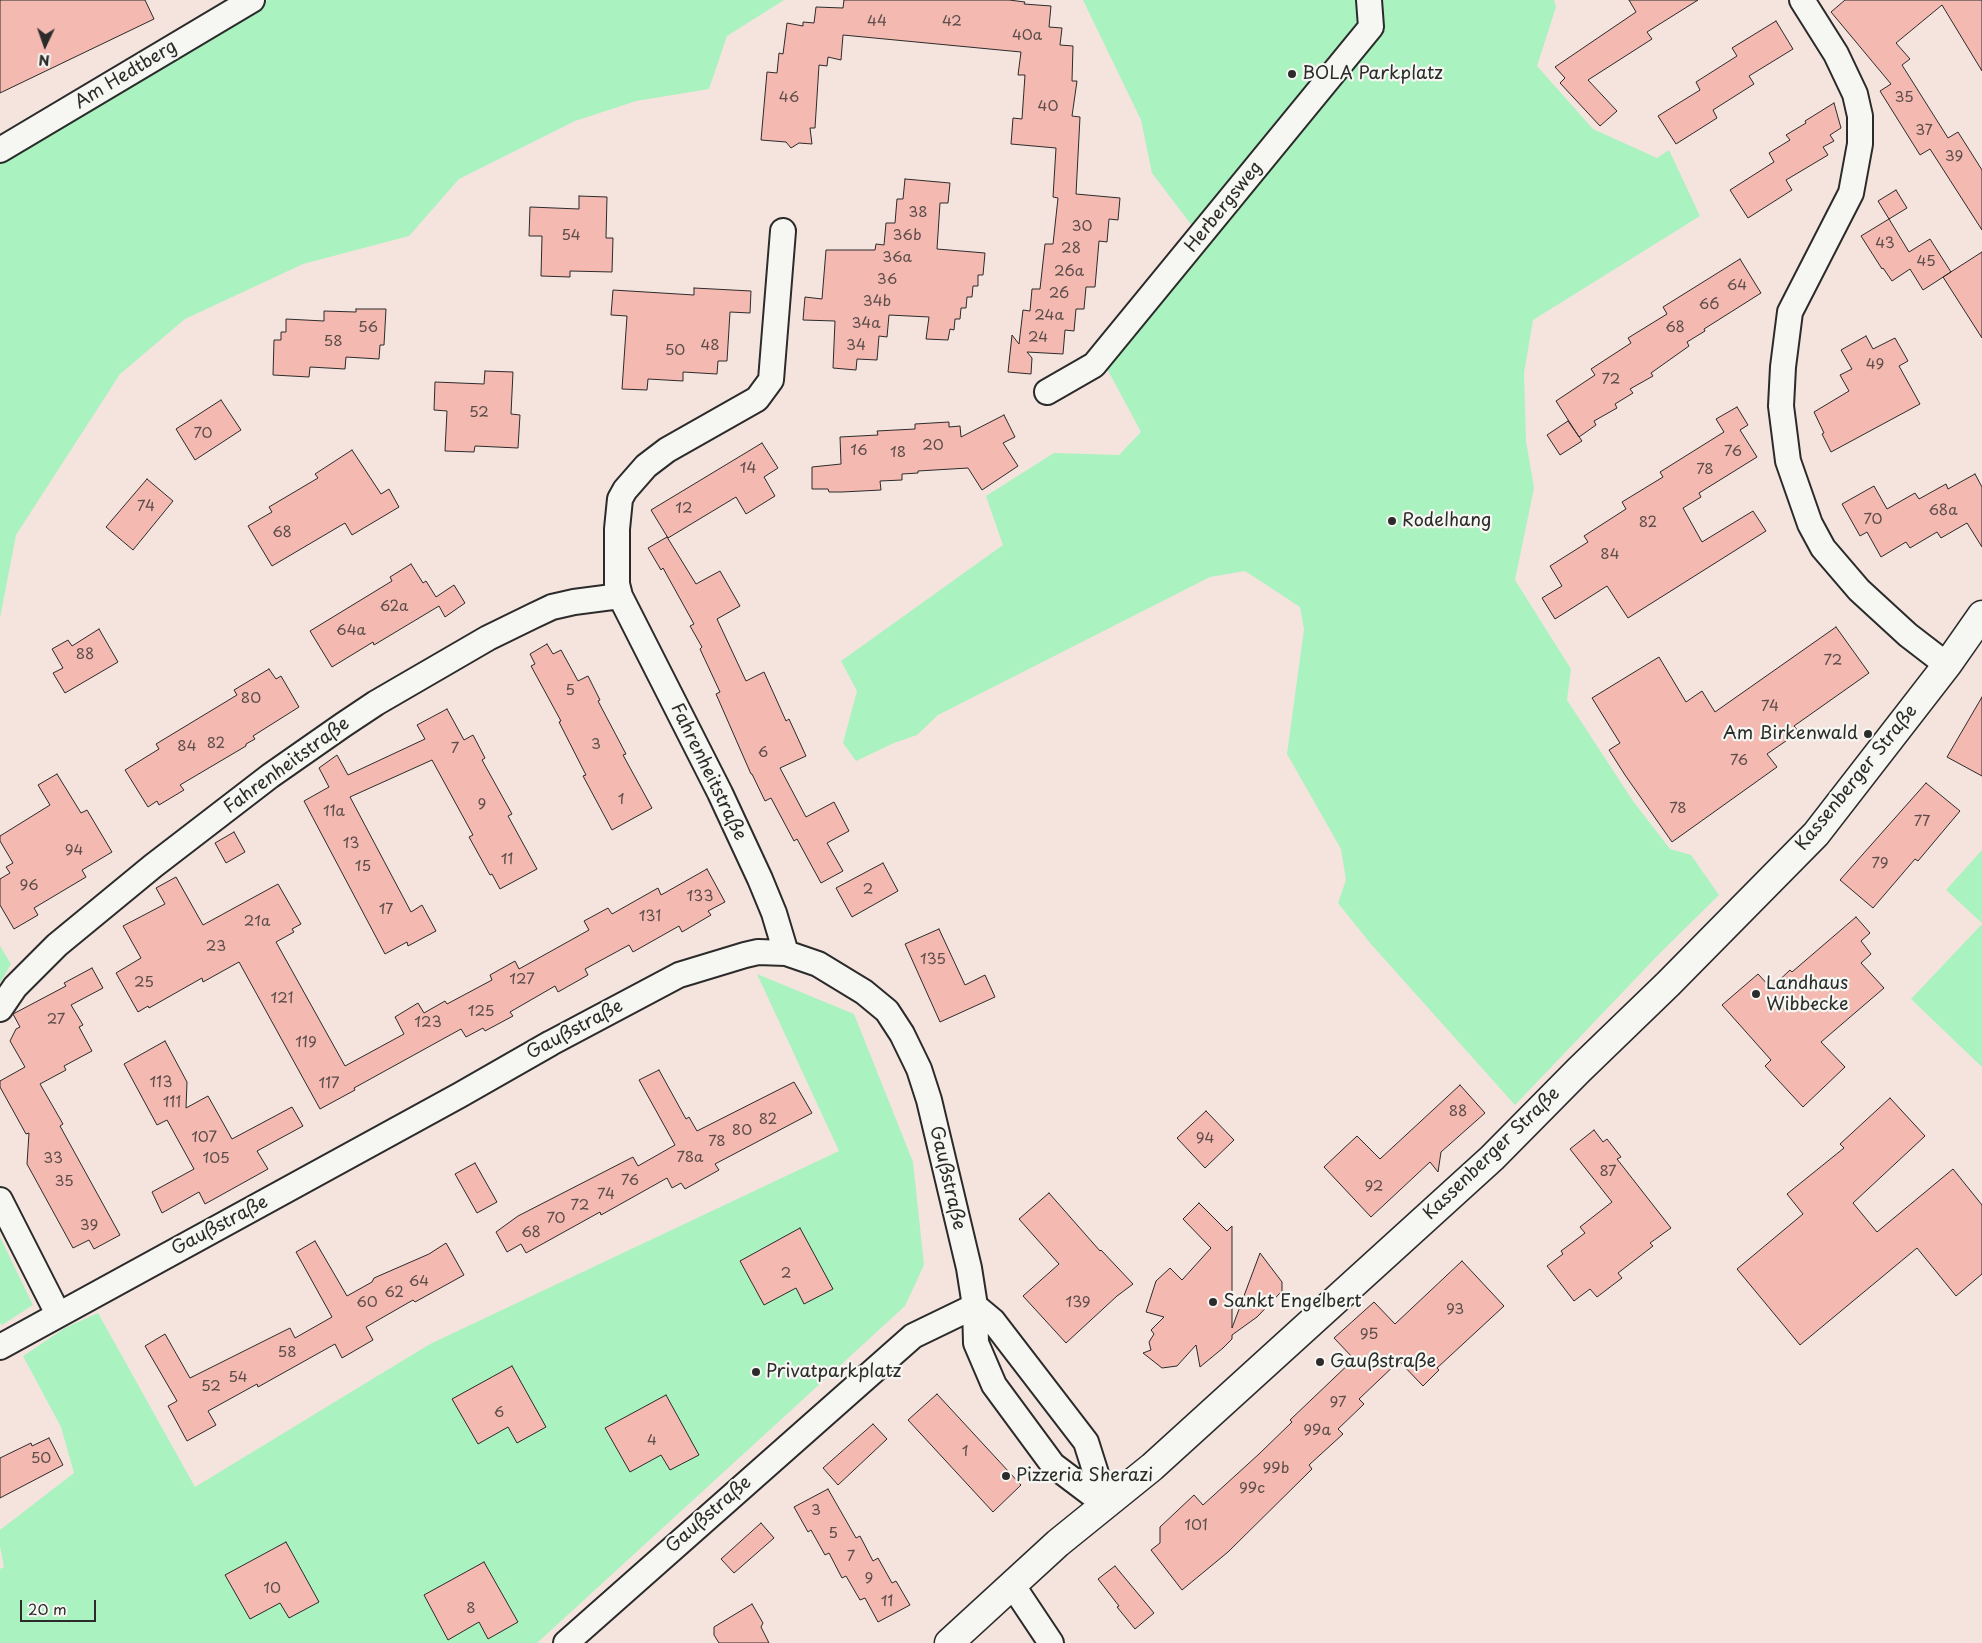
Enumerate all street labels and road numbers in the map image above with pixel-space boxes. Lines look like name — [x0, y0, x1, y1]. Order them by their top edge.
street label: Am Hedtberg — [71, 36, 181, 114]
street label: Herbergsweg — [1181, 157, 1267, 257]
street label: Fahrenheitstraße — [665, 700, 751, 844]
street label: Kassenberger Straße — [1792, 701, 1922, 855]
street label: Fahrenheitstraße — [220, 713, 354, 819]
street label: Gaußstraße — [523, 996, 627, 1064]
street label: Kassenberger Straße — [1419, 1083, 1565, 1225]
street label: Gaußstraße — [925, 1124, 969, 1232]
street label: Gaußstraße — [168, 1192, 272, 1260]
street label: Gaußstraße — [662, 1472, 756, 1558]

